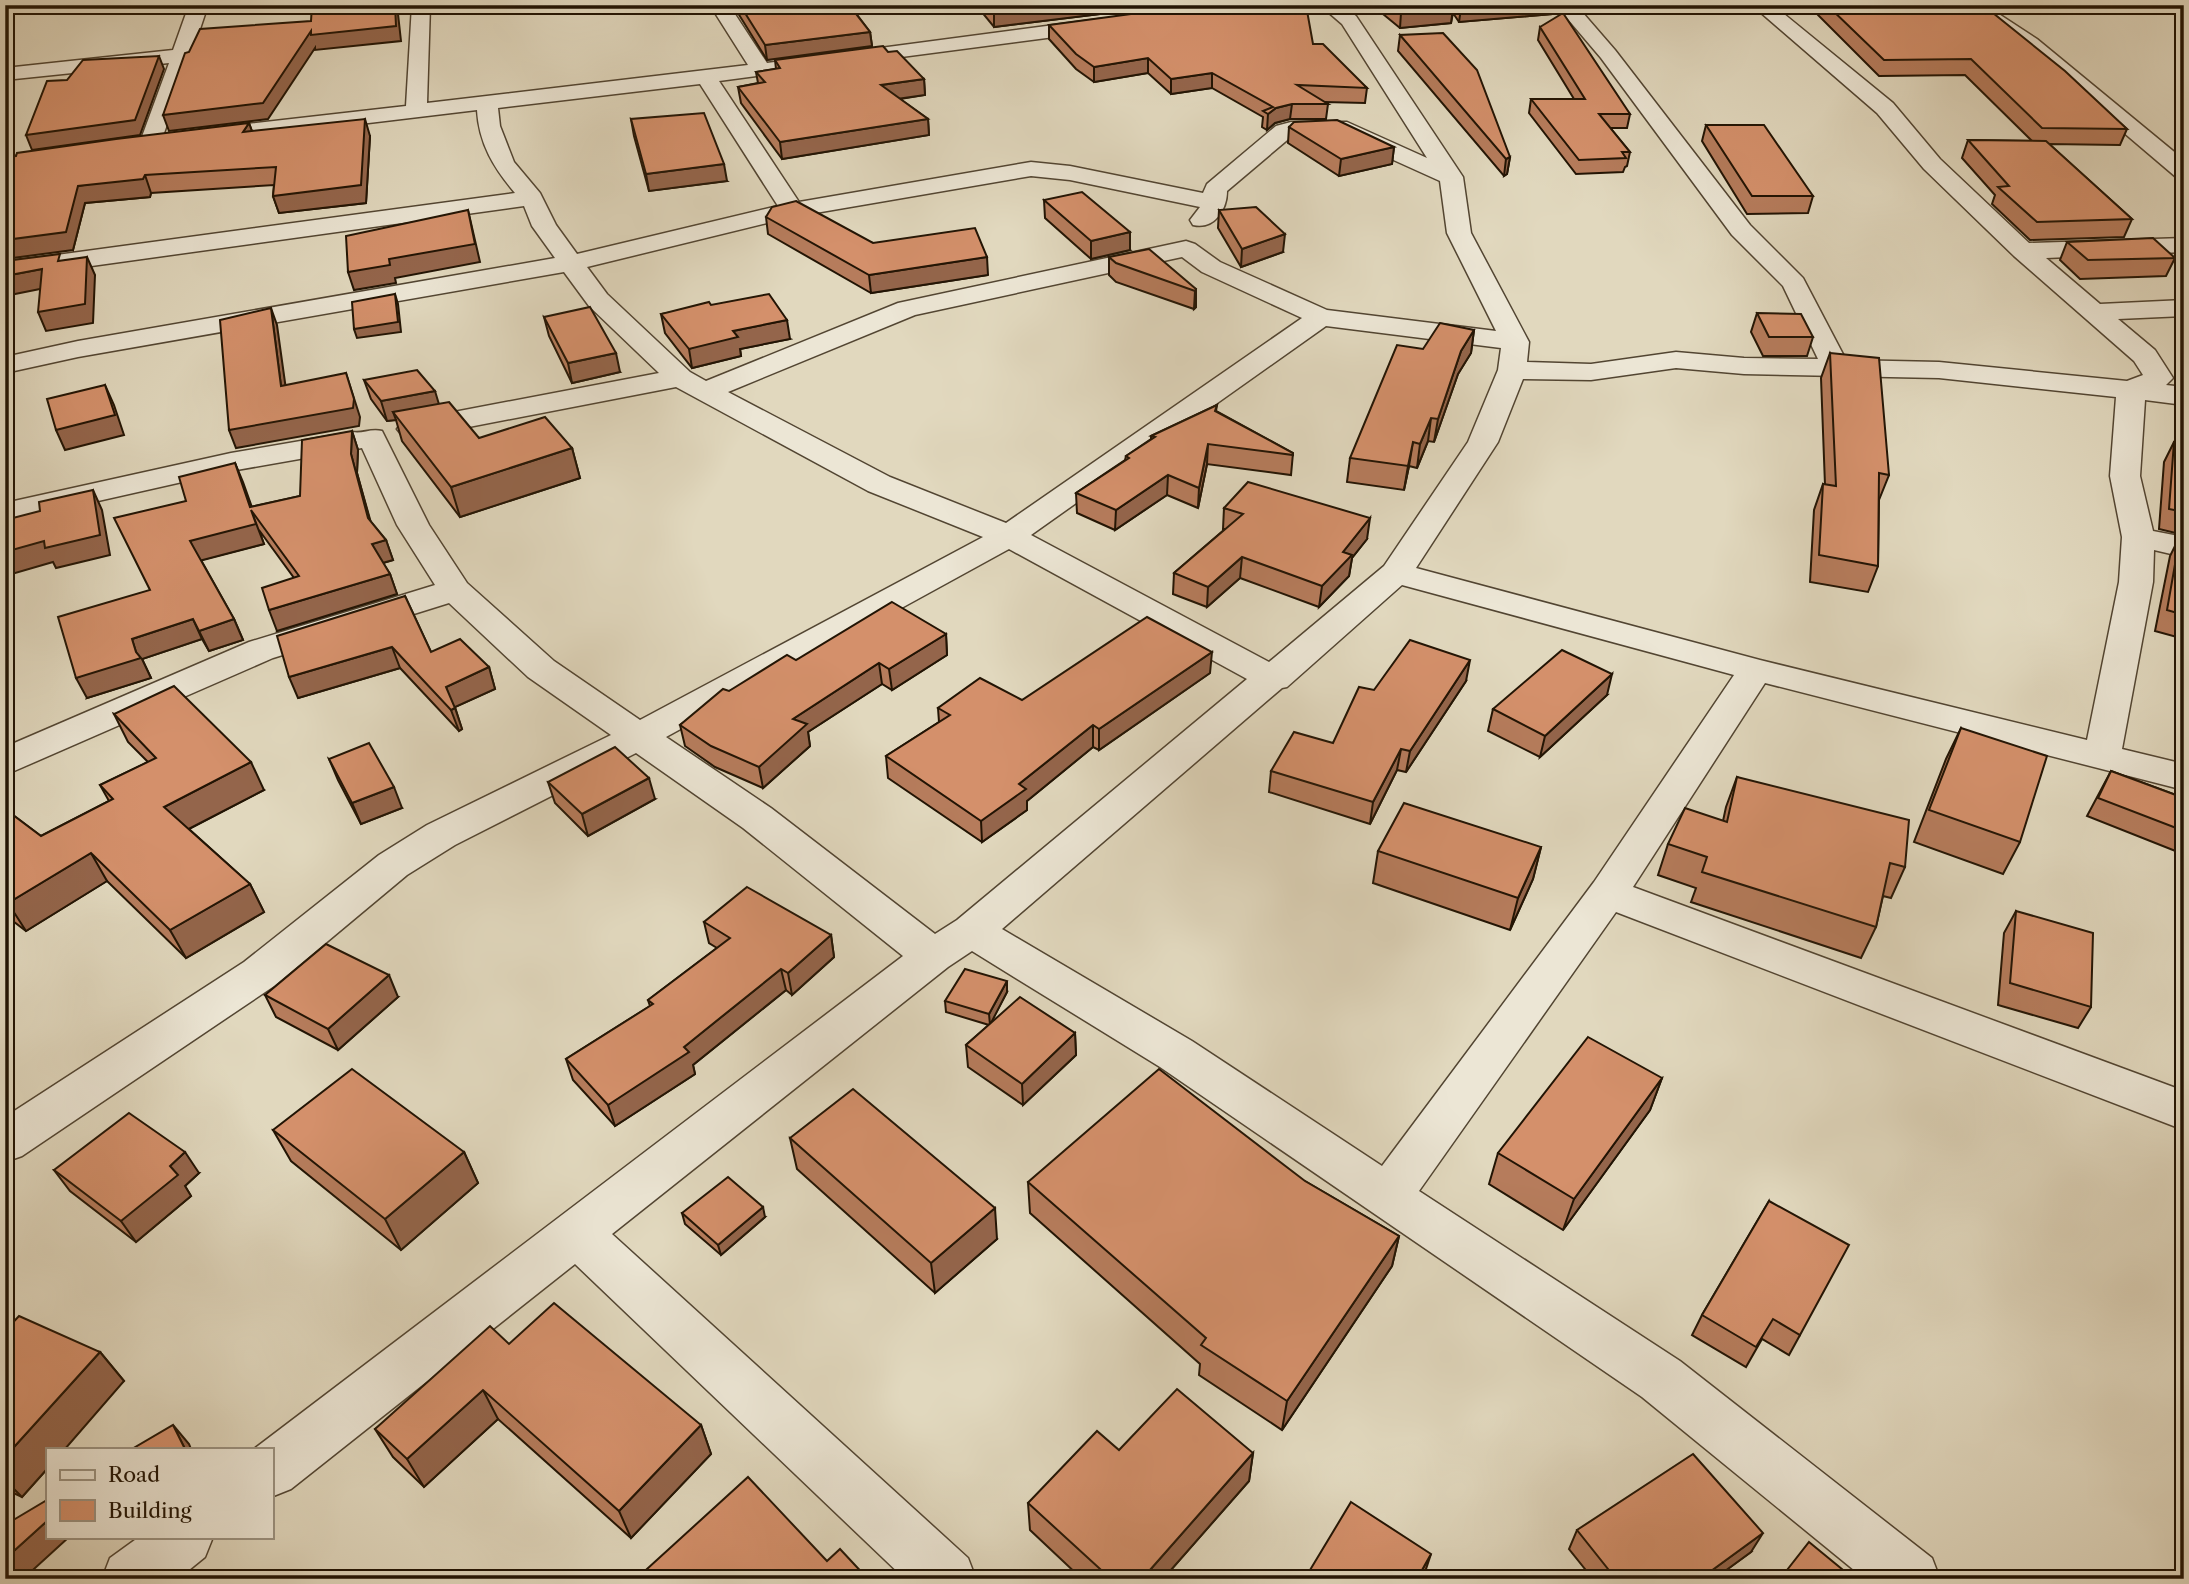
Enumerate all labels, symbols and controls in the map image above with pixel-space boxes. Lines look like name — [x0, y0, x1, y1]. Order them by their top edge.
legend — [46, 1448, 273, 1538]
text: Road — [108, 1462, 160, 1487]
text: Building — [108, 1498, 193, 1523]

